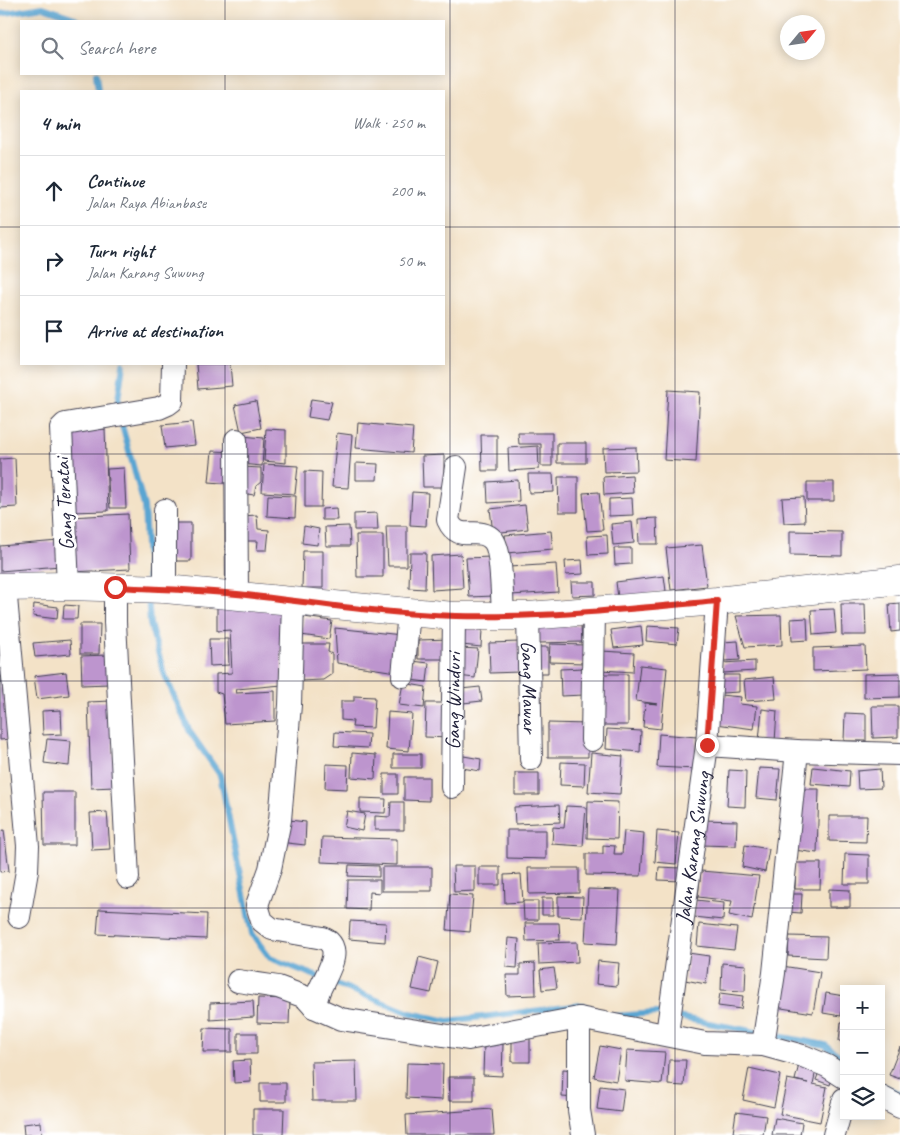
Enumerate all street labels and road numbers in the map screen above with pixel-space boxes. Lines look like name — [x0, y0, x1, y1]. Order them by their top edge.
street label: Gang Teratai — [48, 454, 79, 551]
street label: Gang Mawar — [516, 641, 544, 736]
street label: Gang Winduri — [439, 649, 467, 750]
street label: Jalan Karang Suwung — [669, 769, 716, 926]

